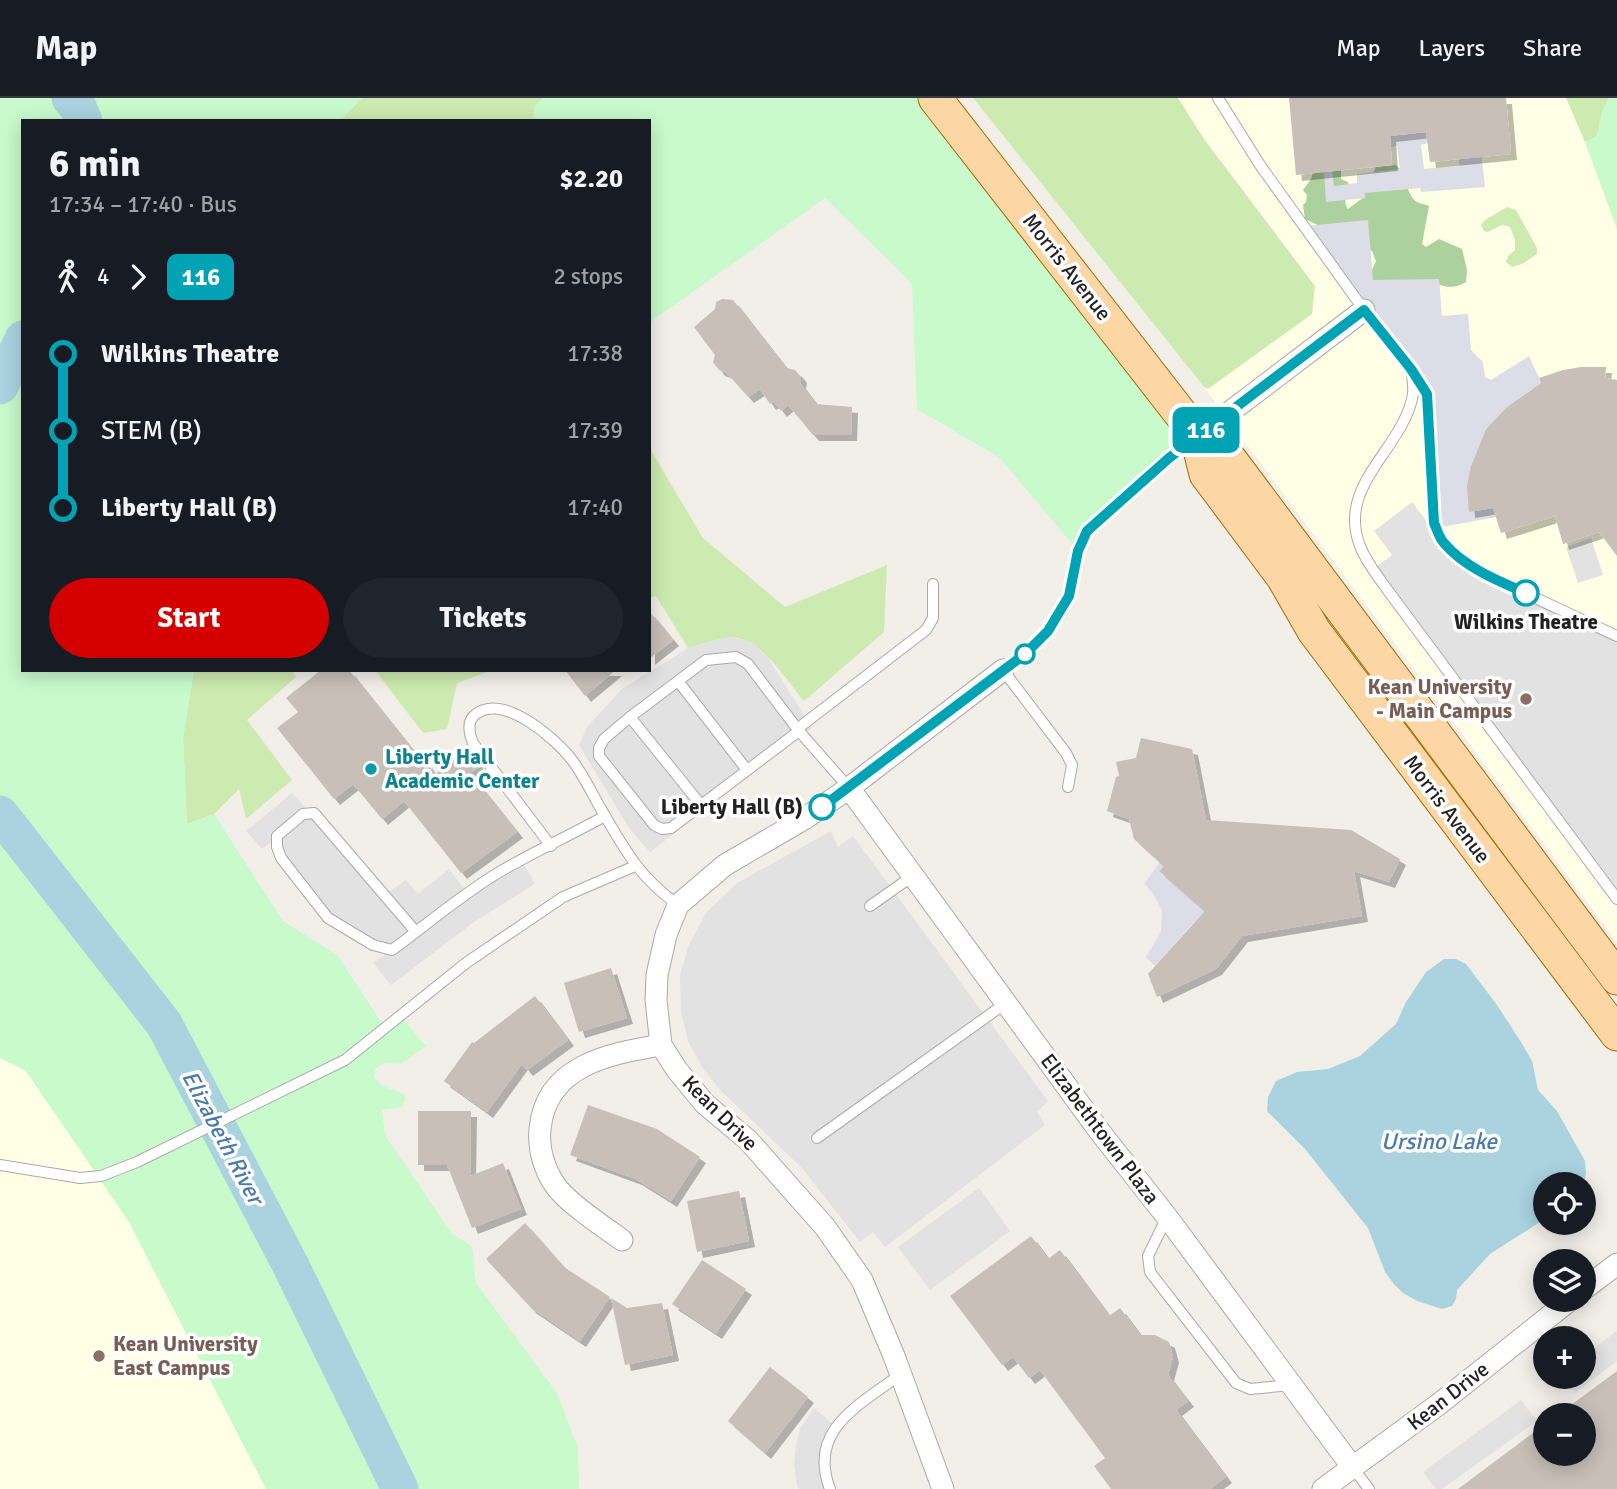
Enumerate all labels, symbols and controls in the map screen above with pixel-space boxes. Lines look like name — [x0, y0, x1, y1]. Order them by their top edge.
text: Map — [35, 28, 97, 69]
text: Map — [1336, 33, 1381, 63]
text: Layers — [1419, 33, 1485, 63]
text: Share — [1523, 33, 1582, 63]
text: 6 min — [49, 140, 141, 187]
text: $2.20 — [559, 163, 623, 195]
text: 17:34 – 17:40 · Bus — [49, 190, 237, 219]
street label: Morris Avenue — [1017, 208, 1117, 326]
icon: walk — [49, 258, 87, 296]
icon: forward — [119, 258, 157, 296]
text: 4 — [97, 262, 109, 291]
text: 116 — [181, 262, 220, 292]
text: 2 stops — [553, 262, 623, 291]
text: Wilkins Theatre — [101, 338, 279, 370]
text: 17:38 — [567, 339, 623, 368]
line badge: 116 — [1166, 407, 1246, 453]
text: STEM (B) — [101, 415, 202, 447]
text: 116 — [1187, 415, 1225, 445]
text: 17:39 — [567, 416, 623, 445]
text: Liberty Hall (B) — [101, 492, 277, 524]
text: 17:40 — [567, 493, 623, 522]
button: Start — [49, 578, 329, 658]
button: Tickets — [343, 578, 623, 658]
marker: Wilkins Theatre — [1513, 580, 1539, 606]
place label: Wilkins Theatre — [1454, 609, 1598, 635]
unlabelled marker — [1015, 644, 1035, 664]
place label: Kean University - Main Campus — [1367, 674, 1513, 724]
marker: Kean University - Main Campus — [1518, 691, 1534, 707]
place label: Liberty Hall Academic Center — [385, 744, 540, 794]
street label: Morris Avenue — [1398, 750, 1496, 868]
marker: Liberty Hall Academic Center — [363, 761, 379, 777]
place label: Liberty Hall (B) — [661, 794, 803, 820]
marker: Liberty Hall (B) — [809, 794, 835, 820]
street label: Elizabethtown Plaza — [1035, 1049, 1165, 1209]
water label: Elizabeth River — [175, 1066, 272, 1212]
street label: Kean Drive — [677, 1070, 763, 1156]
water label: Ursino Lake — [1381, 1127, 1498, 1156]
map controls — [1533, 1172, 1596, 1466]
button: locate — [1533, 1172, 1596, 1235]
button: layers — [1533, 1249, 1596, 1312]
button: + — [1533, 1326, 1596, 1389]
place label: Kean University East Campus — [113, 1331, 258, 1381]
marker: Kean University East Campus — [91, 1348, 107, 1364]
street label: Kean Drive — [1402, 1356, 1494, 1436]
button: − — [1533, 1403, 1596, 1466]

